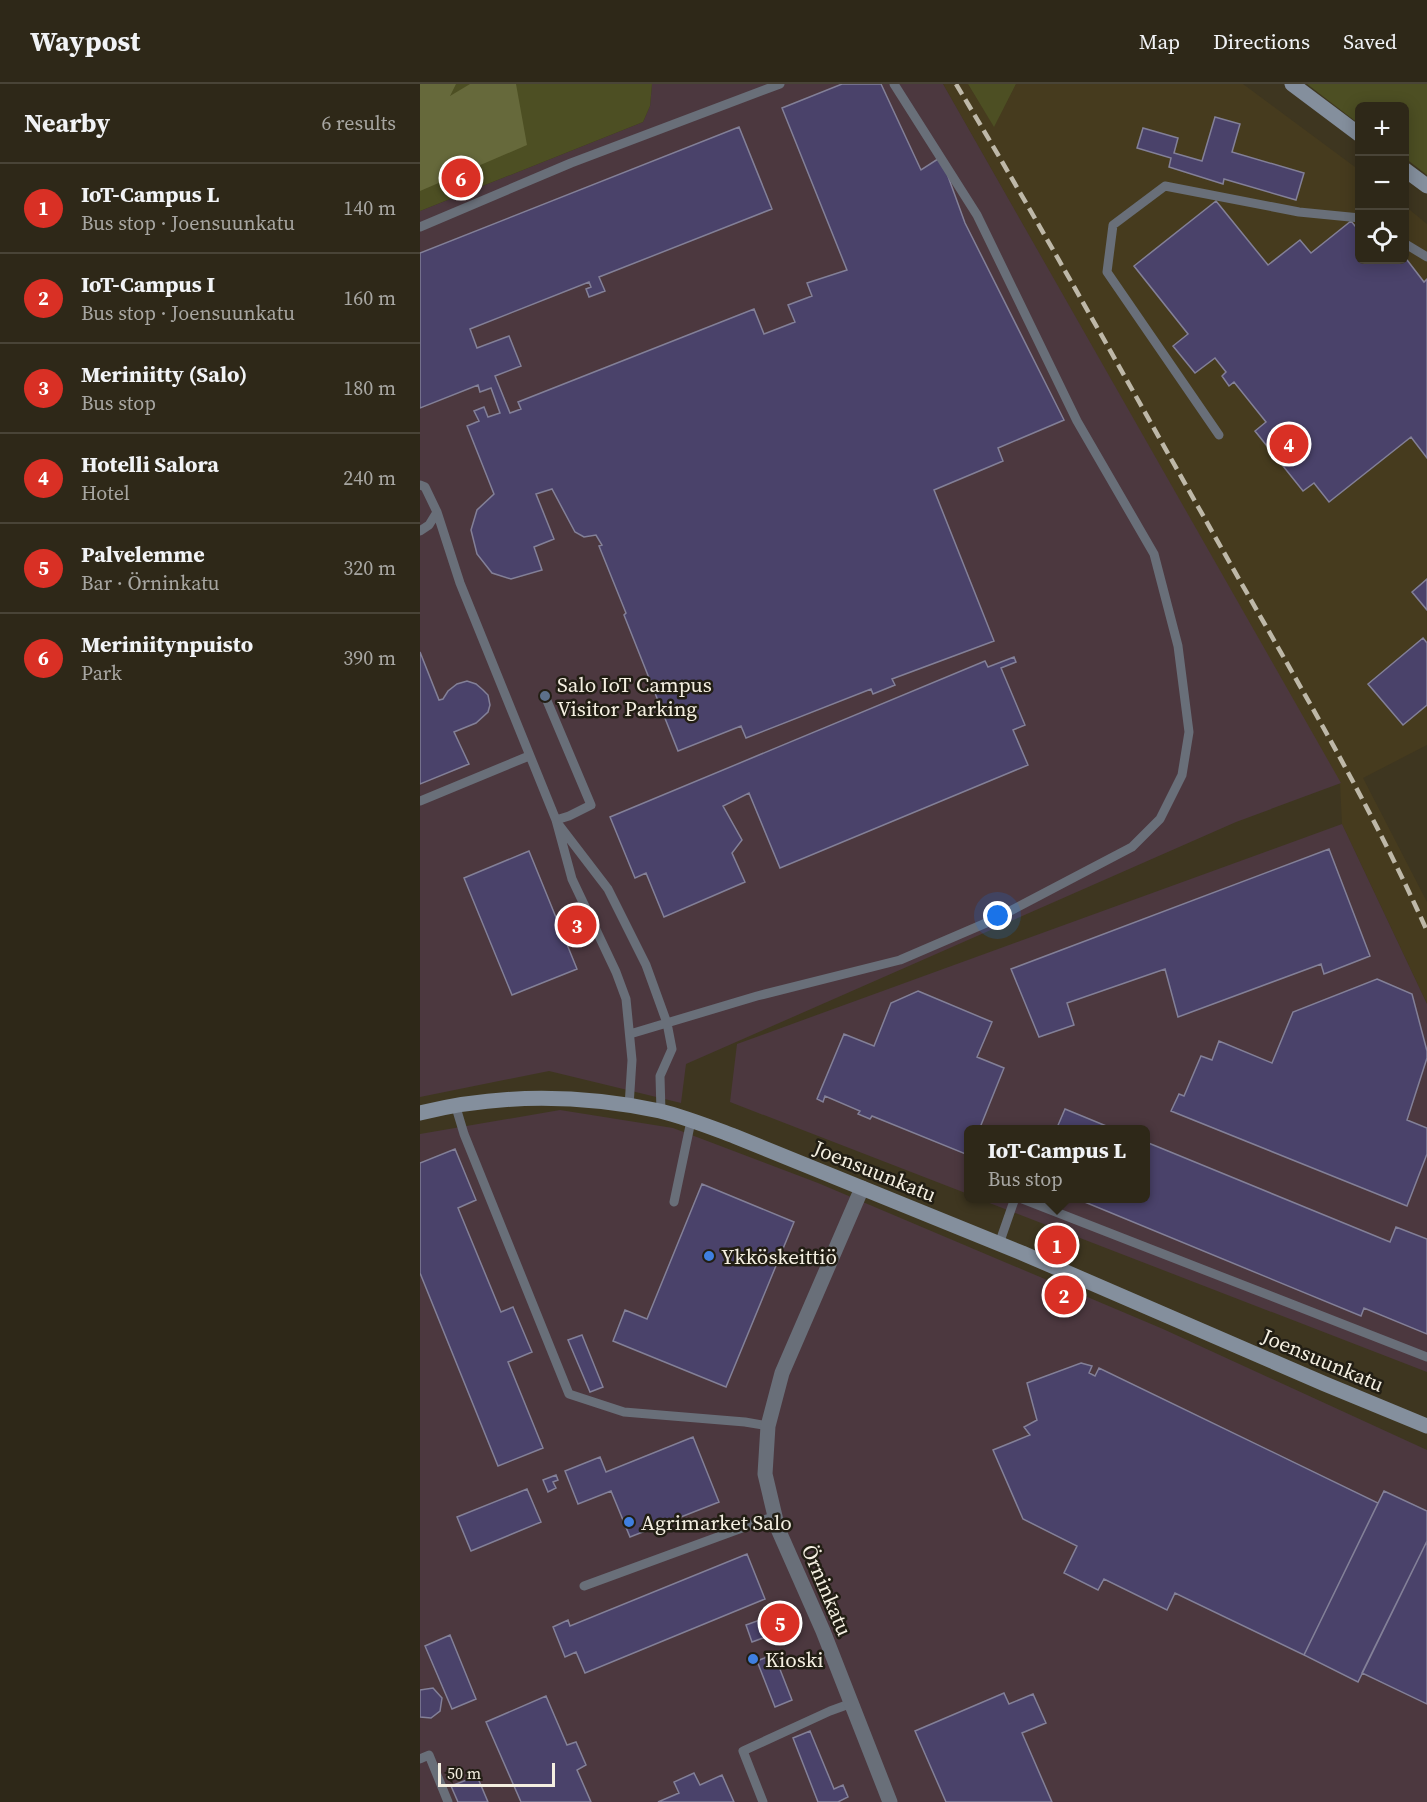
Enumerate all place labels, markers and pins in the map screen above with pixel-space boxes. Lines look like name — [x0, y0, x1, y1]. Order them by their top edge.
pin: 6 — [442, 156, 480, 200]
pin: 4 — [1270, 422, 1308, 466]
place label: Salo IoT Campus Visitor Parking — [557, 670, 712, 723]
marker: Salo IoT Campus Visitor Parking — [538, 689, 552, 703]
pin: 3 — [558, 902, 596, 948]
pin: 1 — [1038, 1222, 1076, 1268]
place label: Ykköskeittiö — [721, 1242, 837, 1271]
marker: Ykköskeittiö — [702, 1249, 716, 1263]
pin: 2 — [1044, 1272, 1084, 1318]
place label: Agrimarket Salo — [641, 1508, 792, 1537]
marker: Agrimarket Salo — [622, 1515, 636, 1529]
pin: 5 — [760, 1600, 800, 1646]
place label: Kioski — [765, 1645, 823, 1674]
marker: Kioski — [746, 1652, 760, 1666]

